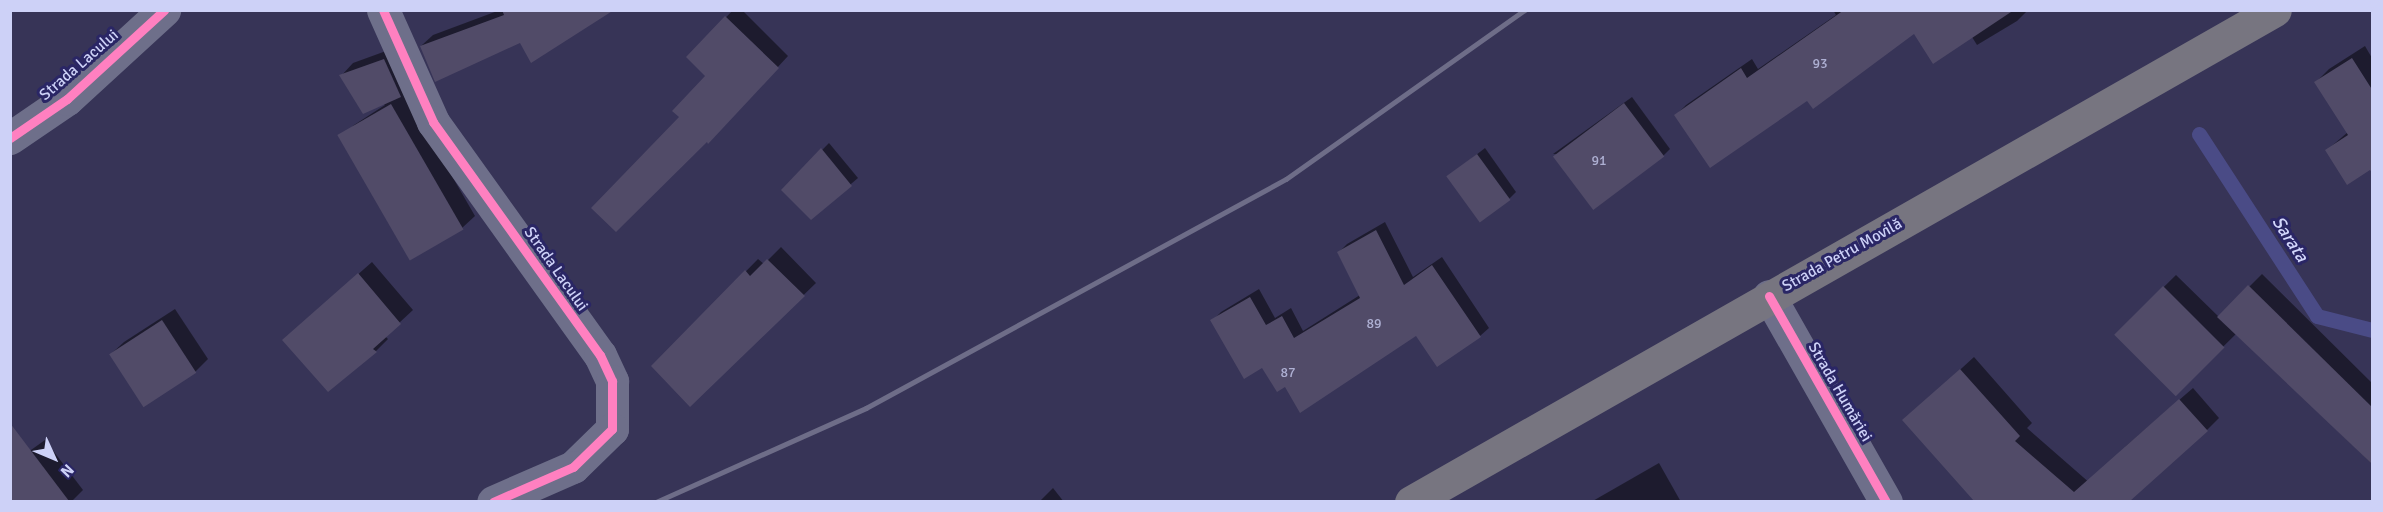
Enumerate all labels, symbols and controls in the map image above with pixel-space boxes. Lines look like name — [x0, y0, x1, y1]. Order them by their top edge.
street label: Strada Lacului — [36, 25, 122, 105]
house number: 93 — [1812, 56, 1828, 72]
house number: 91 — [1591, 153, 1607, 169]
water label: Sarata — [2267, 212, 2313, 266]
street label: Strada Petru Movilă — [1779, 214, 1905, 296]
street label: Strada Lacului — [520, 223, 592, 315]
house number: 89 — [1366, 316, 1382, 332]
street label: Strada Humăriei — [1804, 339, 1876, 445]
house number: 87 — [1280, 365, 1296, 381]
north arrow — [24, 428, 84, 488]
text: N — [56, 460, 78, 481]

